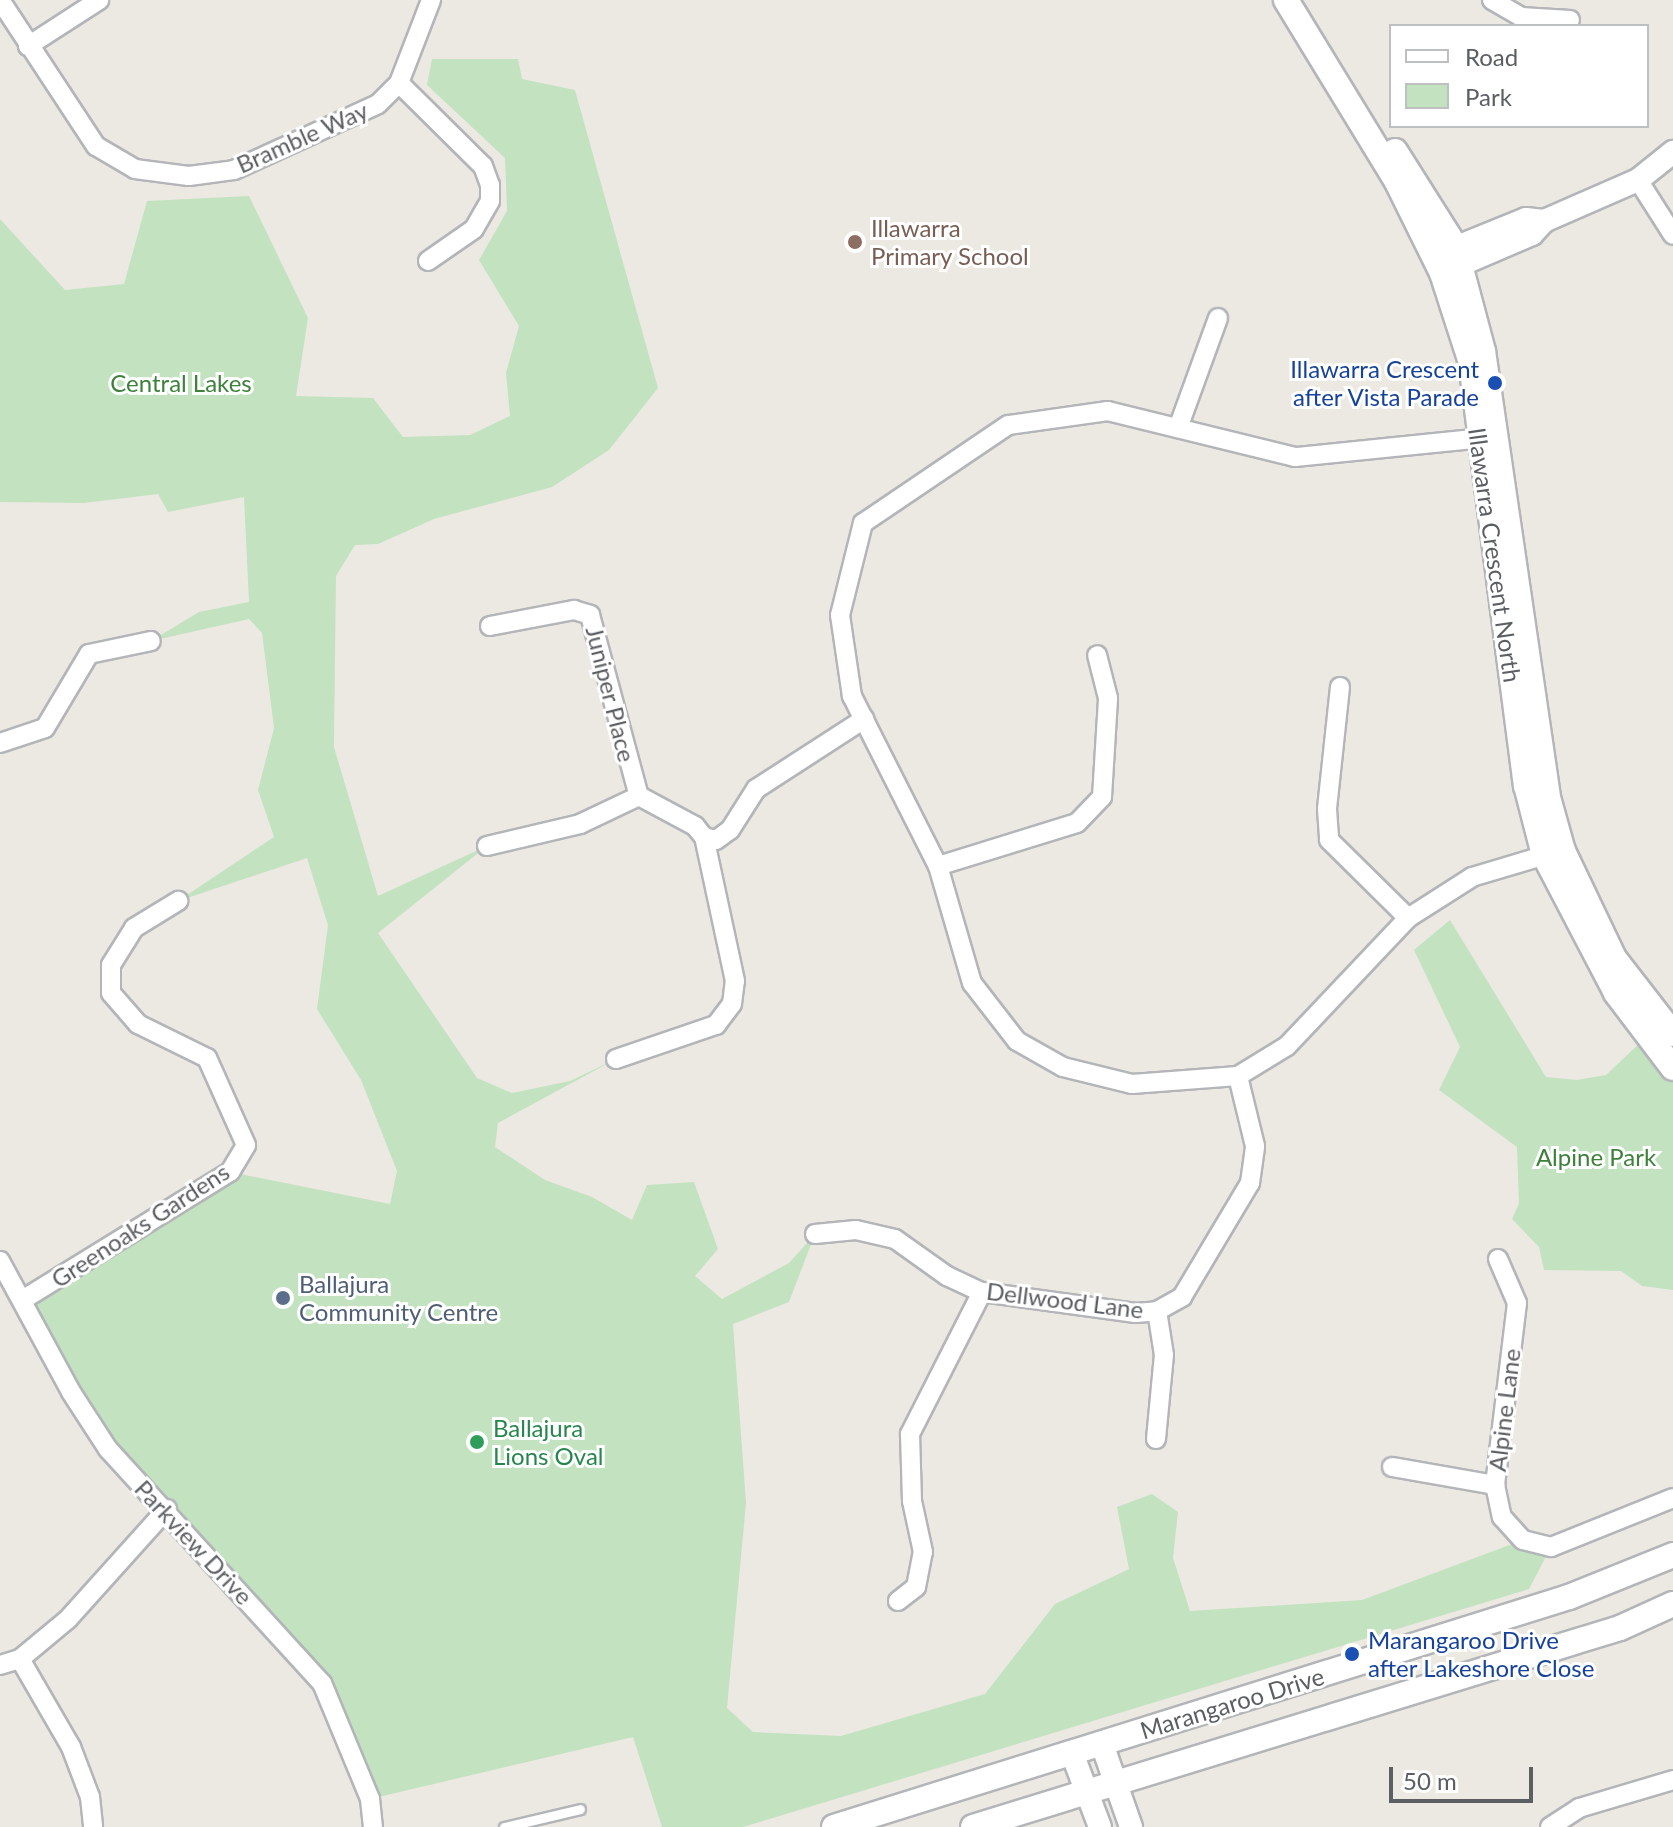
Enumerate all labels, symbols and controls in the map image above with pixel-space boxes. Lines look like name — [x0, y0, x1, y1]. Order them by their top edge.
legend — [1389, 24, 1649, 128]
text: Road — [1465, 42, 1518, 71]
text: Park — [1465, 82, 1512, 111]
street label: Bramble Way — [232, 95, 372, 179]
place label: Illawarra Primary School — [871, 214, 1029, 270]
marker: Illawarra Primary School — [846, 233, 864, 251]
place label: Illawarra Crescent after Vista Parade — [1290, 355, 1479, 411]
park label: Central Lakes — [110, 369, 252, 397]
marker: Illawarra Crescent after Vista Parade — [1486, 374, 1504, 392]
street label: Illawarra Crescent North — [1463, 426, 1527, 684]
street label: Juniper Place — [580, 623, 642, 765]
park label: Alpine Park — [1536, 1143, 1656, 1171]
street label: Greenoaks Gardens — [46, 1157, 234, 1293]
place label: Ballajura Community Centre — [299, 1270, 499, 1326]
street label: Dellwood Lane — [985, 1276, 1145, 1324]
marker: Ballajura Community Centre — [274, 1289, 292, 1307]
street label: Alpine Lane — [1482, 1347, 1526, 1473]
place label: Ballajura Lions Oval — [493, 1414, 603, 1470]
marker: Ballajura Lions Oval — [468, 1433, 486, 1451]
street label: Parkview Drive — [129, 1474, 259, 1610]
place label: Marangaroo Drive after Lakeshore Close — [1368, 1626, 1595, 1682]
marker: Marangaroo Drive after Lakeshore Close — [1343, 1645, 1361, 1663]
street label: Marangaroo Drive — [1136, 1661, 1328, 1745]
scale bar — [1393, 1751, 1537, 1801]
text: 50 m — [1403, 1766, 1457, 1795]

